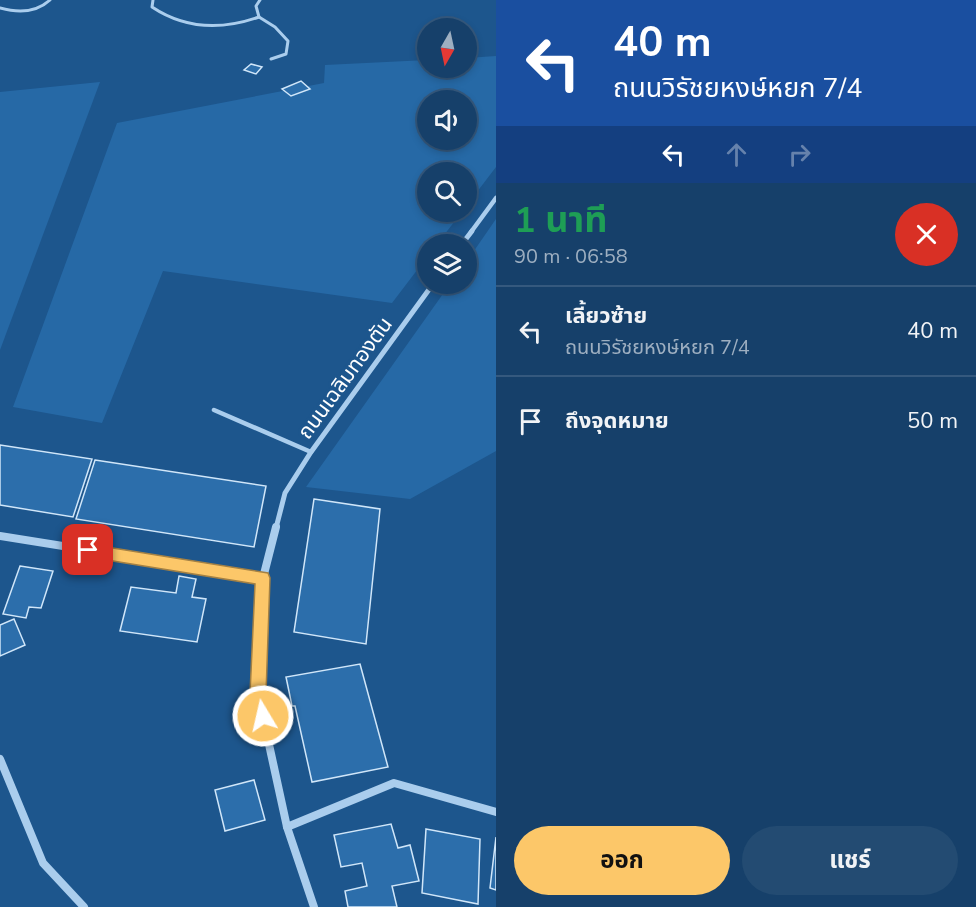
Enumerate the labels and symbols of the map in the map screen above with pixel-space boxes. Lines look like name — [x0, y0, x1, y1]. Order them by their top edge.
north arrow — [417, 18, 477, 78]
street label: ถนนเฉลิมทองตัน — [291, 311, 399, 445]
pin — [62, 524, 113, 575]
position arrow — [231, 684, 295, 748]

